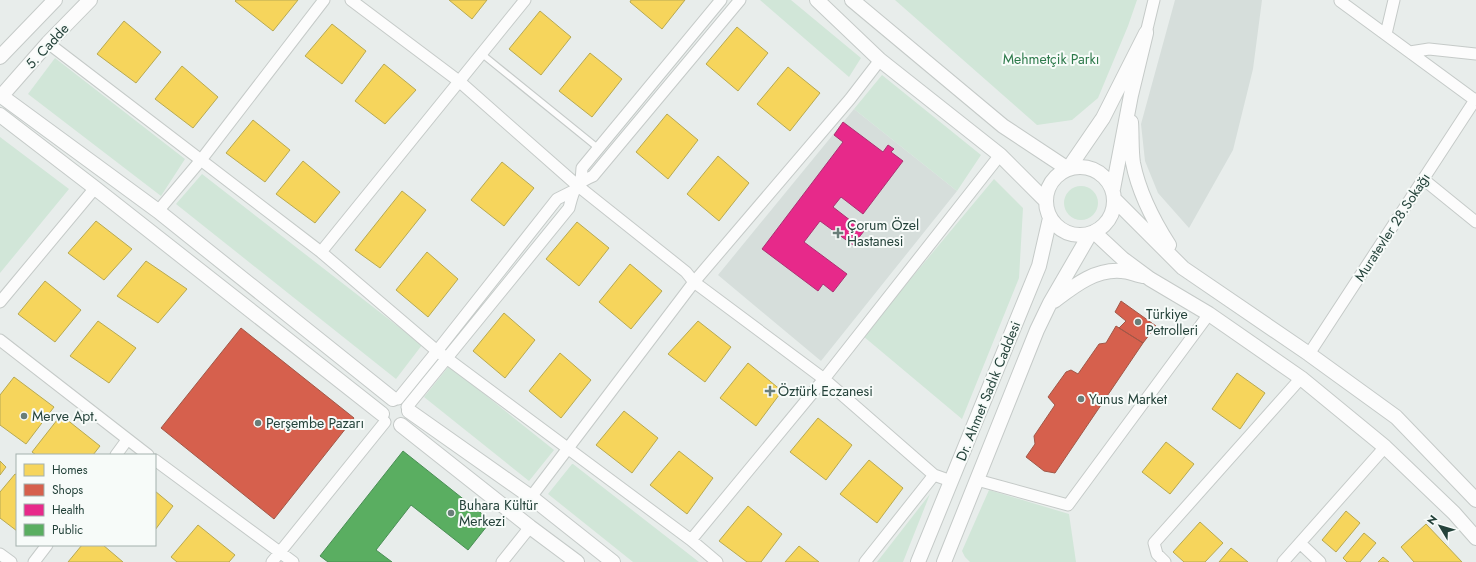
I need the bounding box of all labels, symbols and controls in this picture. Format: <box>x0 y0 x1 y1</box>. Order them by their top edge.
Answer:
street label: 5. Cadde <box>21 19 73 73</box>
park label: Mehmetçik Parkı <box>1003 49 1099 69</box>
street label: Muratevler 28.Sokağı <box>1349 169 1435 285</box>
place label: Çorum Özel Hastanesi <box>847 215 919 251</box>
marker: Çorum Özel Hastanesi <box>832 227 844 239</box>
place label: Türkiye Petrolleri <box>1146 304 1198 340</box>
marker: Türkiye Petrolleri <box>1133 317 1143 327</box>
street label: Dr. Ahmet Sadık Caddesi <box>951 318 1025 464</box>
place label: Öztürk Eczanesi <box>778 381 873 401</box>
marker: Öztürk Eczanesi <box>765 386 775 396</box>
place label: Yunus Market <box>1089 389 1168 409</box>
marker: Yunus Market <box>1076 394 1086 404</box>
place label: Merve Apt. <box>32 406 98 426</box>
marker: Merve Apt. <box>19 411 29 421</box>
place label: Perşembe Pazarı <box>266 413 364 433</box>
marker: Perşembe Pazarı <box>253 418 263 428</box>
legend <box>16 454 156 546</box>
text: Homes <box>52 461 88 479</box>
text: Shops <box>52 481 83 499</box>
place label: Buhara Kültür Merkezi <box>459 495 538 531</box>
text: Health <box>52 501 84 519</box>
north arrow <box>1420 506 1460 546</box>
marker: Buhara Kültür Merkezi <box>446 508 456 518</box>
text: N <box>1423 511 1441 528</box>
text: Public <box>52 521 83 539</box>

